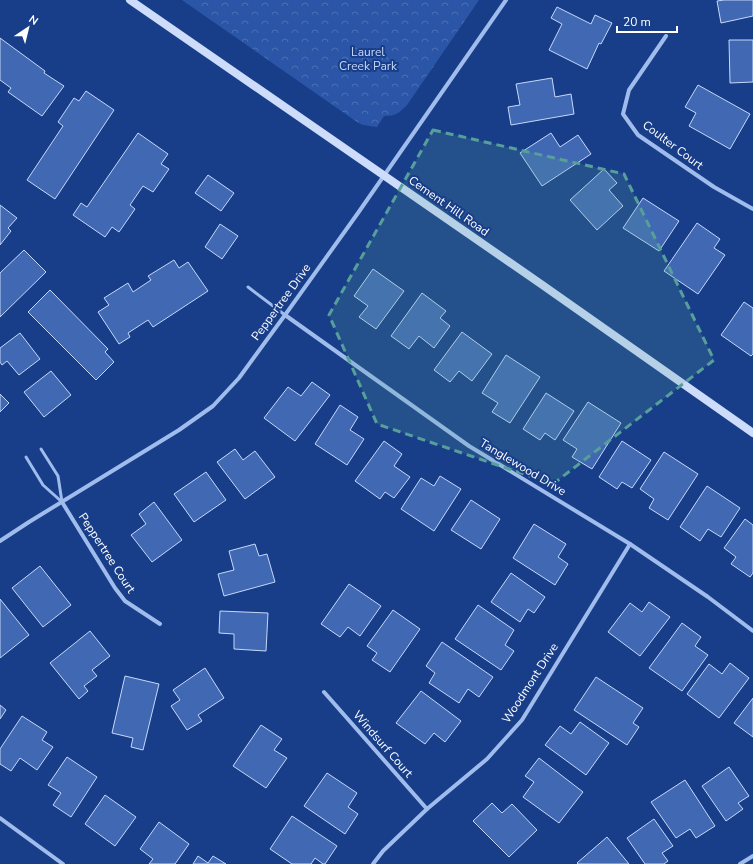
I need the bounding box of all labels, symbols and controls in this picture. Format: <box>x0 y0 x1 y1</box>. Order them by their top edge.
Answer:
north arrow <box>8 8 48 48</box>
scale bar <box>617 8 677 34</box>
text: N <box>26 12 41 29</box>
text: 20 m <box>623 14 651 30</box>
park label: Laurel Creek Park <box>339 44 398 74</box>
street label: Coulter Court <box>639 117 707 174</box>
street label: Cement Hill Road <box>406 172 492 240</box>
street label: Peppertree Drive <box>248 260 314 344</box>
street label: Tanglewood Drive <box>477 435 569 499</box>
street label: Peppertree Court <box>75 510 139 597</box>
street label: Woodmont Drive <box>498 640 562 726</box>
street label: Windsurf Court <box>349 707 417 781</box>

